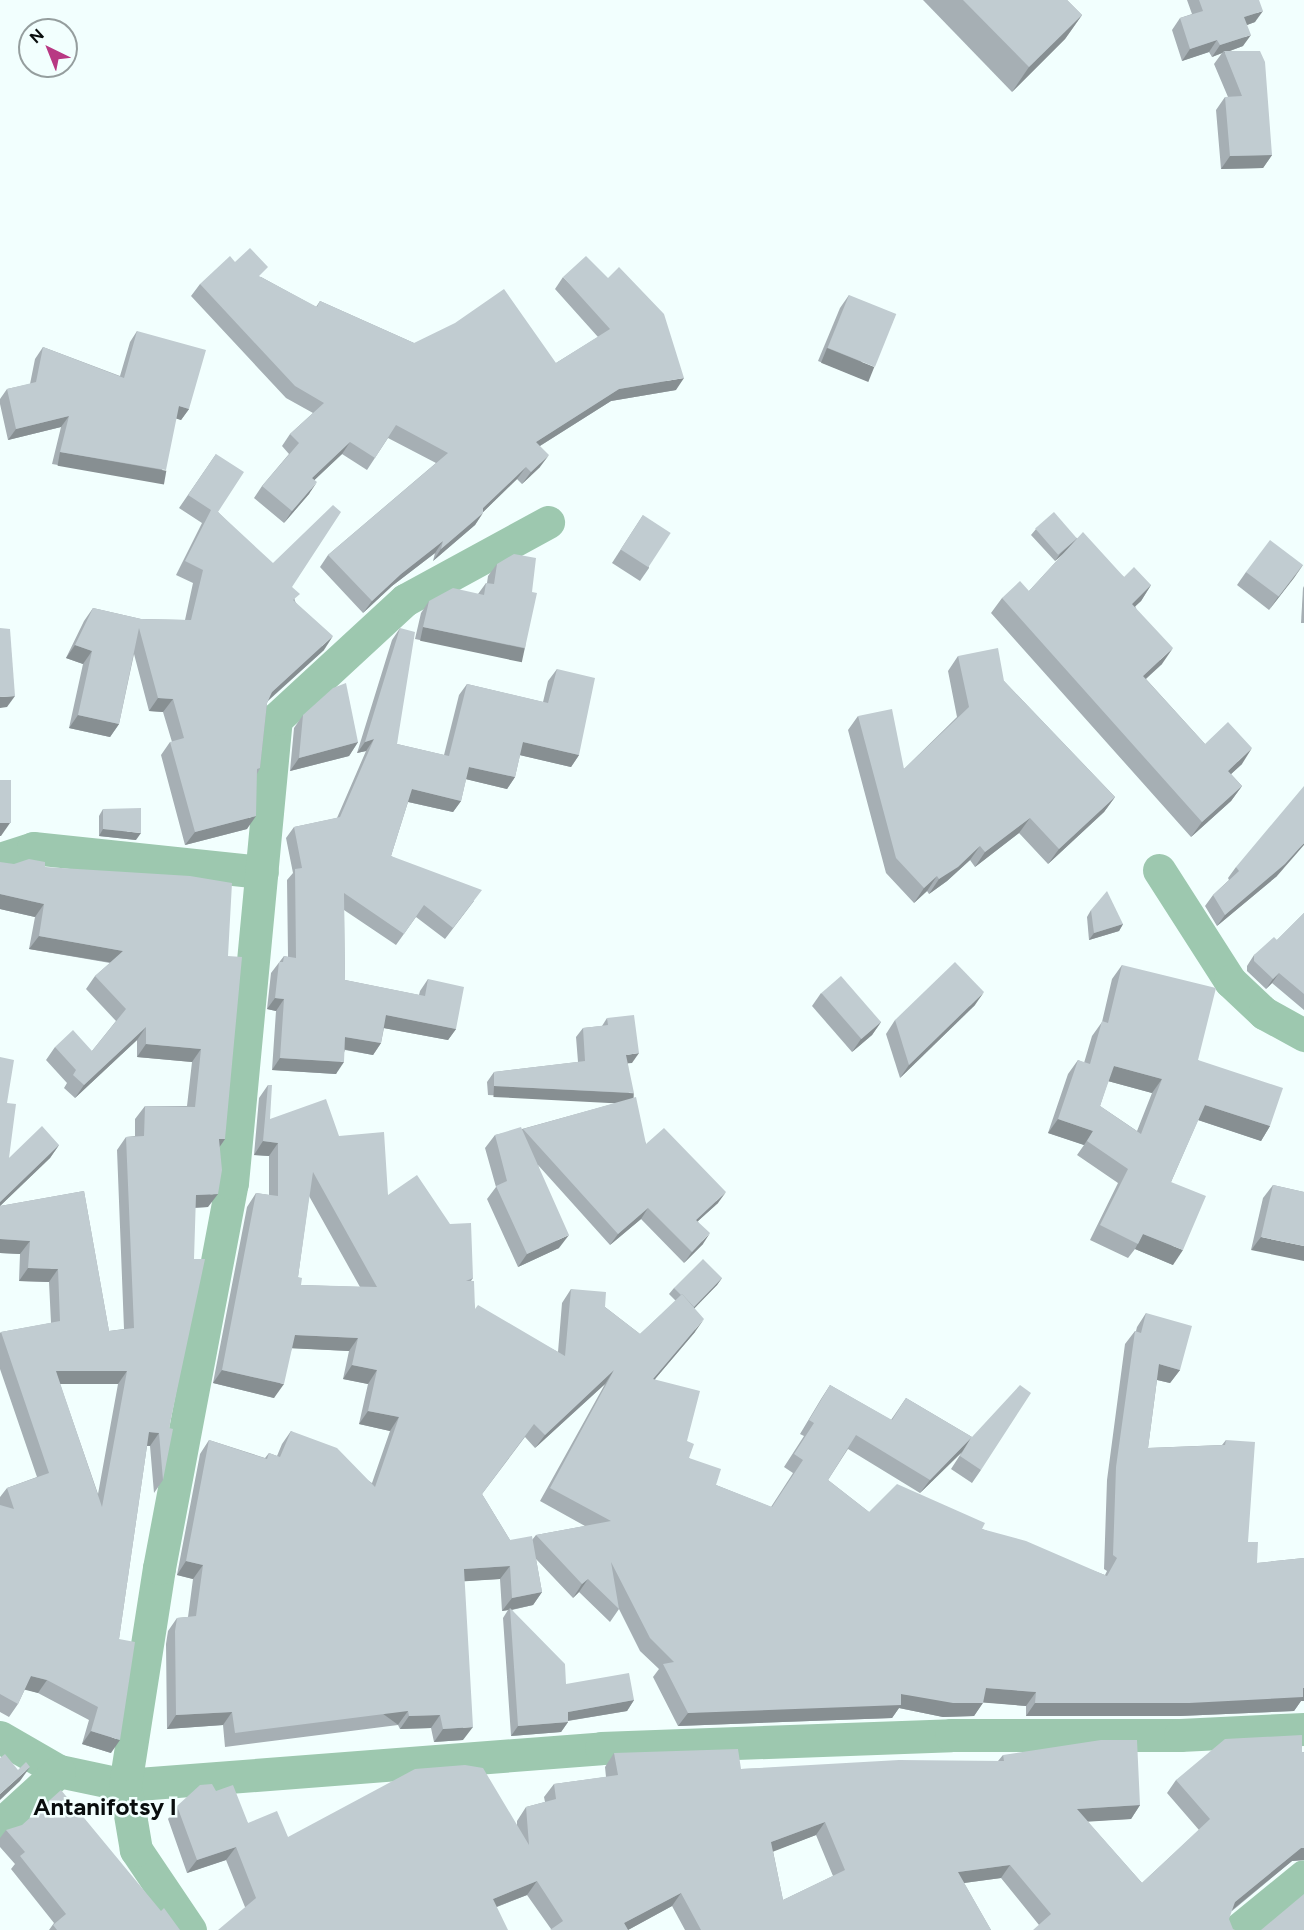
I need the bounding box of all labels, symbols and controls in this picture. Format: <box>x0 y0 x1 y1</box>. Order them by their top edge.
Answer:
north arrow <box>18 18 78 78</box>
text: N <box>26 25 48 47</box>
district label: Antanifotsy I <box>33 1793 177 1821</box>

